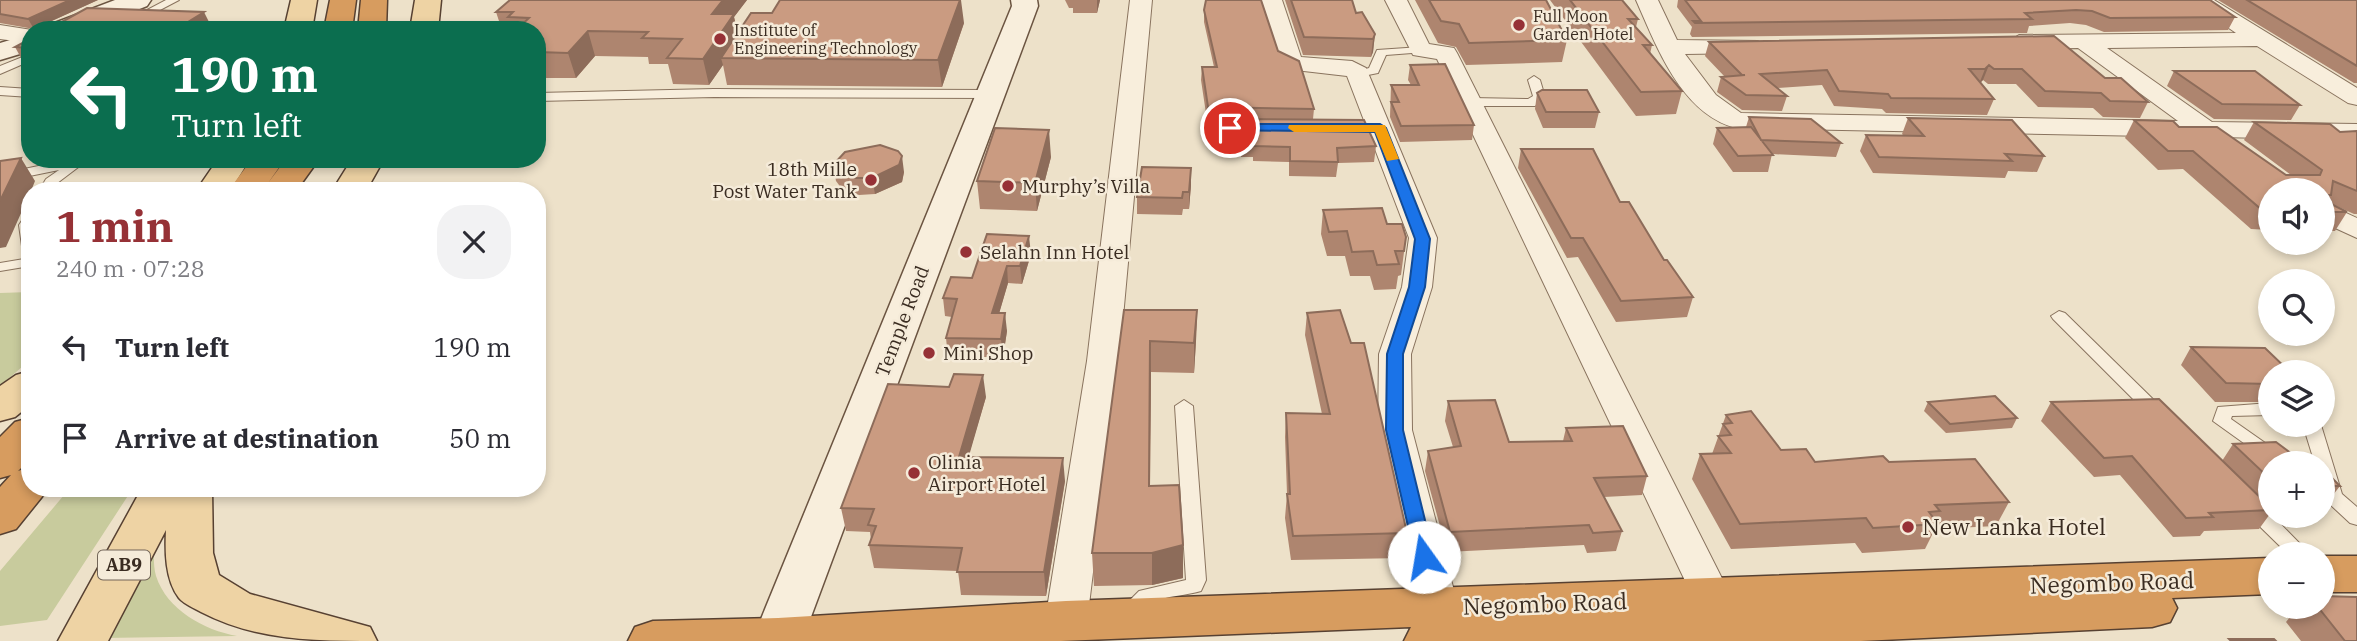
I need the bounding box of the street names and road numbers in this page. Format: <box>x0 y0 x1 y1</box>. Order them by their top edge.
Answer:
street label: Temple Road <box>870 262 934 380</box>
road number: AB9 <box>98 550 150 580</box>
street label: Negombo Road <box>2029 564 2195 600</box>
street label: Negombo Road <box>1462 585 1628 621</box>

